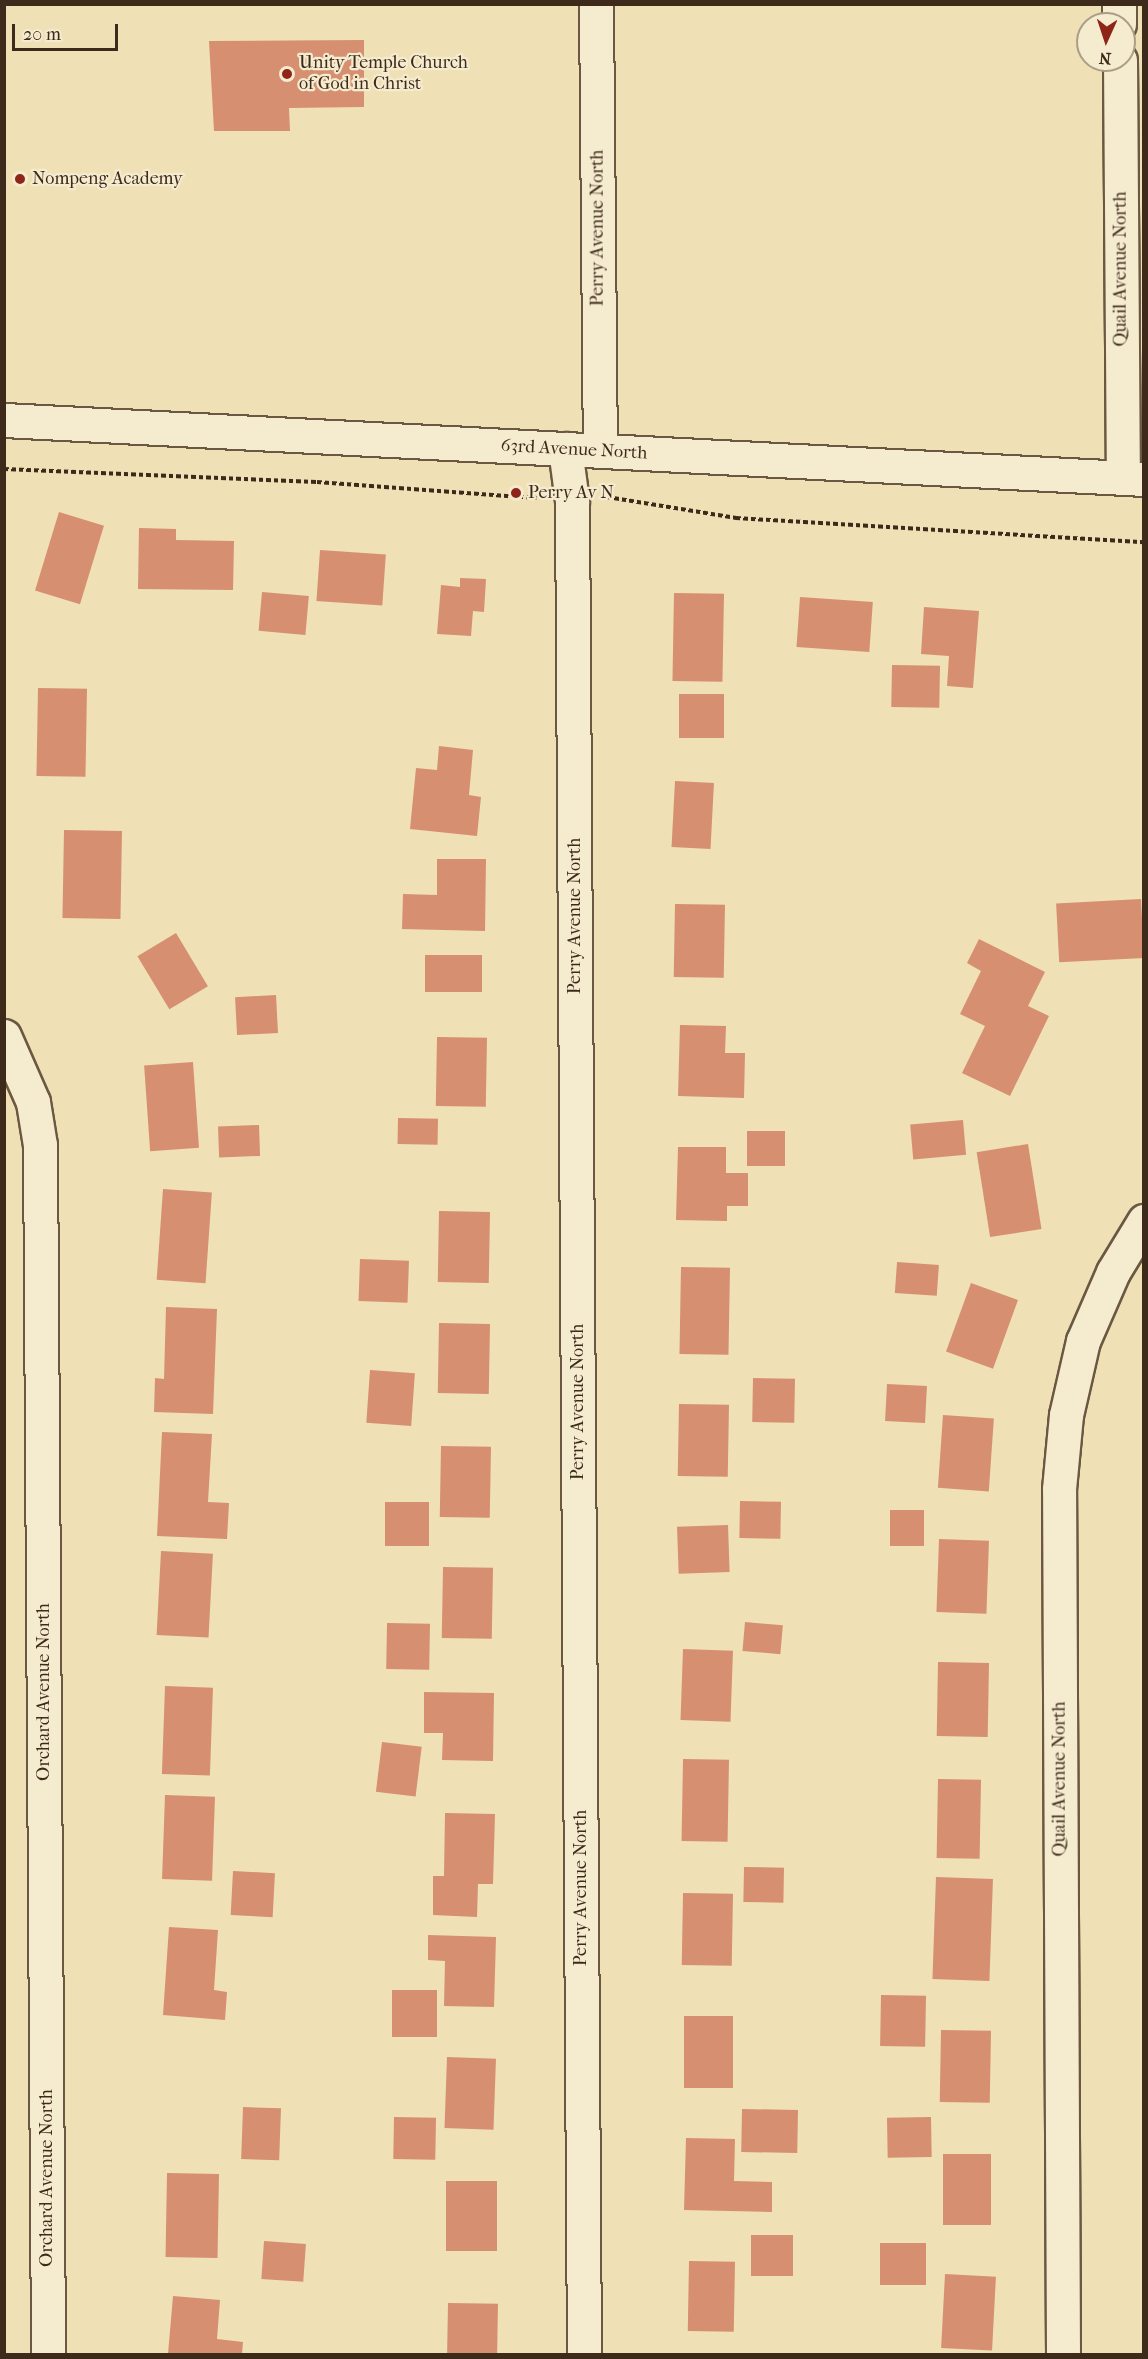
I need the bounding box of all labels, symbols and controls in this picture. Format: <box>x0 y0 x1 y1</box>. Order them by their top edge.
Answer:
scale bar <box>15 12 122 50</box>
north arrow <box>1076 12 1136 72</box>
text: 20 m <box>23 24 61 45</box>
text: N <box>1099 49 1112 68</box>
place label: Unity Temple Church of God in Christ <box>299 53 468 96</box>
marker: Unity Temple Church of God in Christ <box>280 67 294 81</box>
street label: Perry Avenue North <box>587 150 609 306</box>
place label: Nompeng Academy <box>32 168 183 190</box>
marker: Nompeng Academy <box>13 172 27 186</box>
street label: Quail Avenue North <box>1110 191 1132 347</box>
street label: 63rd Avenue North <box>500 435 648 465</box>
place label: Perry Av N <box>528 482 614 504</box>
marker: Perry Av N <box>509 486 523 500</box>
street label: Perry Avenue North <box>564 838 586 994</box>
street label: Perry Avenue North <box>567 1324 589 1480</box>
street label: Orchard Avenue North <box>33 1603 55 1781</box>
street label: Quail Avenue North <box>1049 1701 1071 1857</box>
street label: Perry Avenue North <box>570 1810 592 1966</box>
street label: Orchard Avenue North <box>36 2089 58 2267</box>

